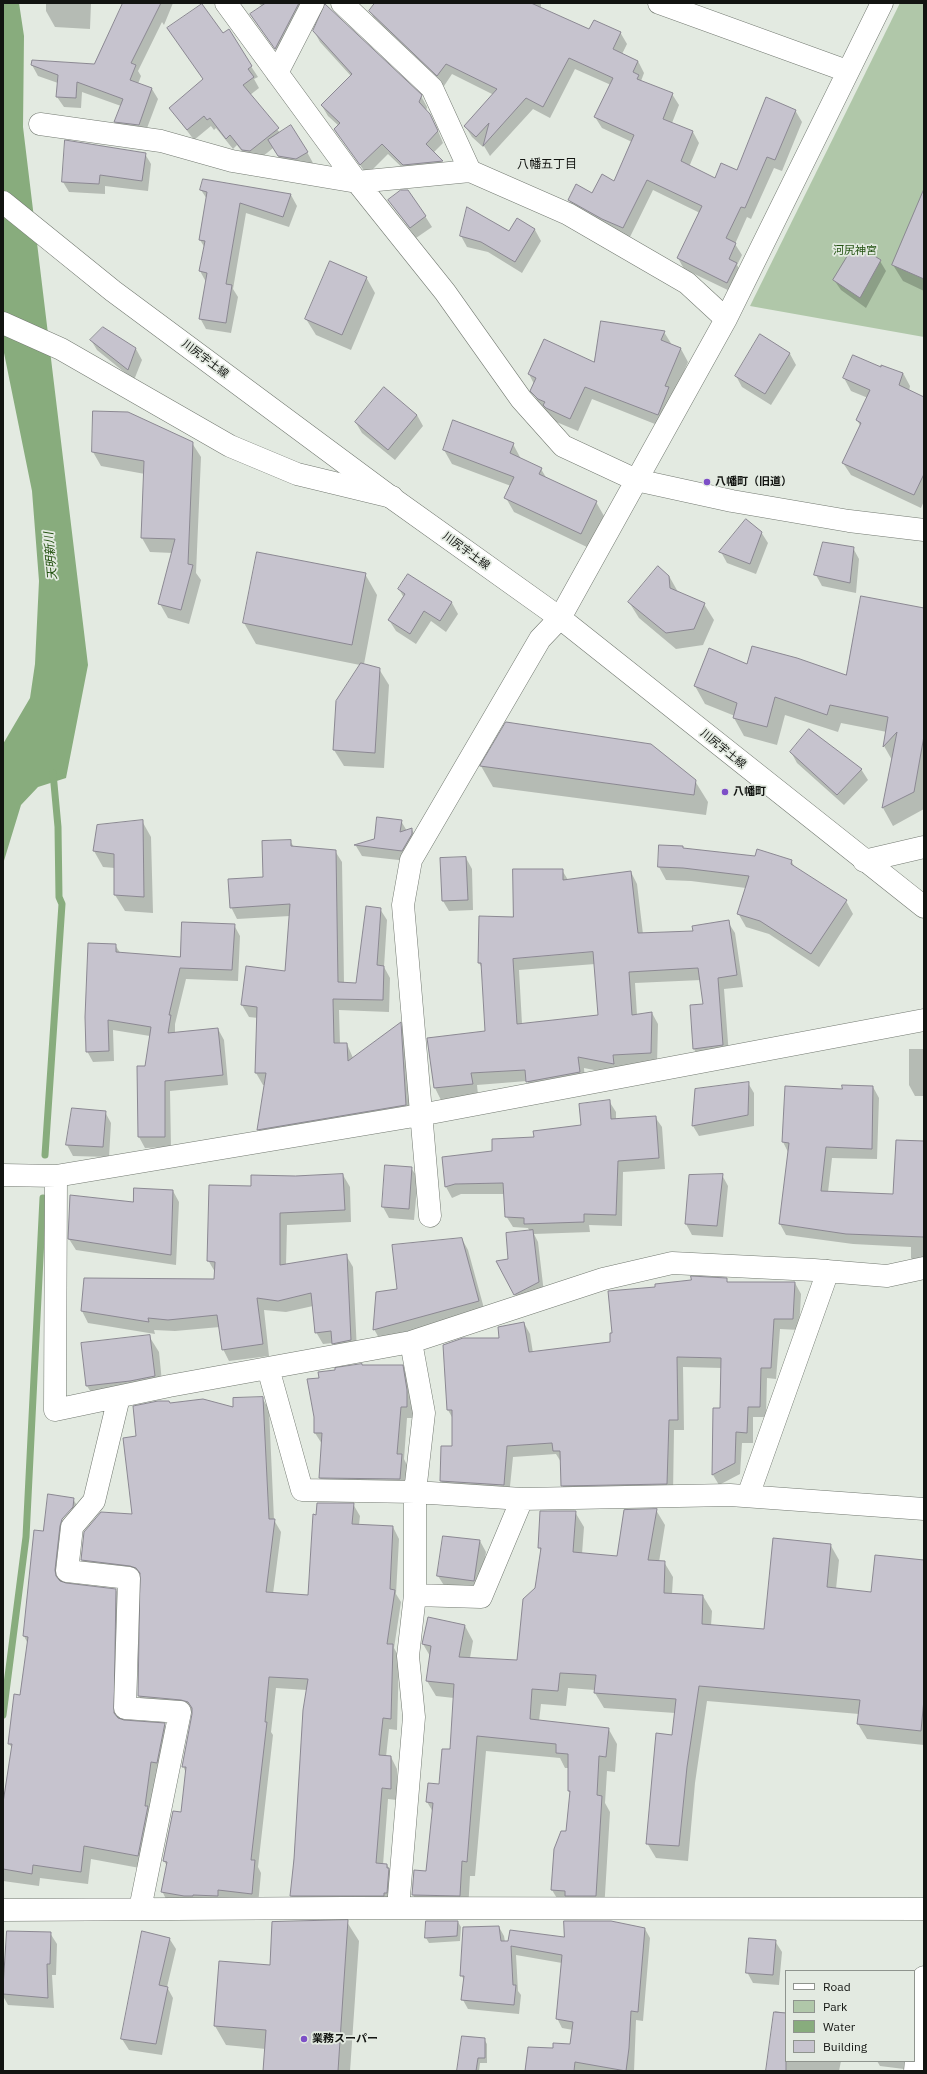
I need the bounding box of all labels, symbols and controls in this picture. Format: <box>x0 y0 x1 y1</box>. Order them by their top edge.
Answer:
district label: 八幡五丁目 <box>517 158 577 172</box>
park label: 河尻神宮 <box>833 244 877 258</box>
street label: 川尻宇土線 <box>179 337 231 381</box>
place label: 八幡町（旧道） <box>715 475 792 489</box>
marker: 八幡町（旧道） <box>702 477 712 487</box>
street label: 川尻宇土線 <box>440 529 492 573</box>
water label: 天明新川 <box>42 531 60 581</box>
street label: 川尻宇土線 <box>697 727 749 771</box>
place label: 八幡町 <box>733 785 766 799</box>
marker: 八幡町 <box>720 787 730 797</box>
legend <box>785 1970 915 2062</box>
text: Road <box>823 1979 851 1994</box>
text: Park <box>823 1999 847 2014</box>
text: Water <box>823 2019 855 2034</box>
place label: 業務スーパー <box>312 2032 378 2046</box>
marker: 業務スーパー <box>299 2034 309 2044</box>
text: Building <box>823 2039 867 2054</box>

